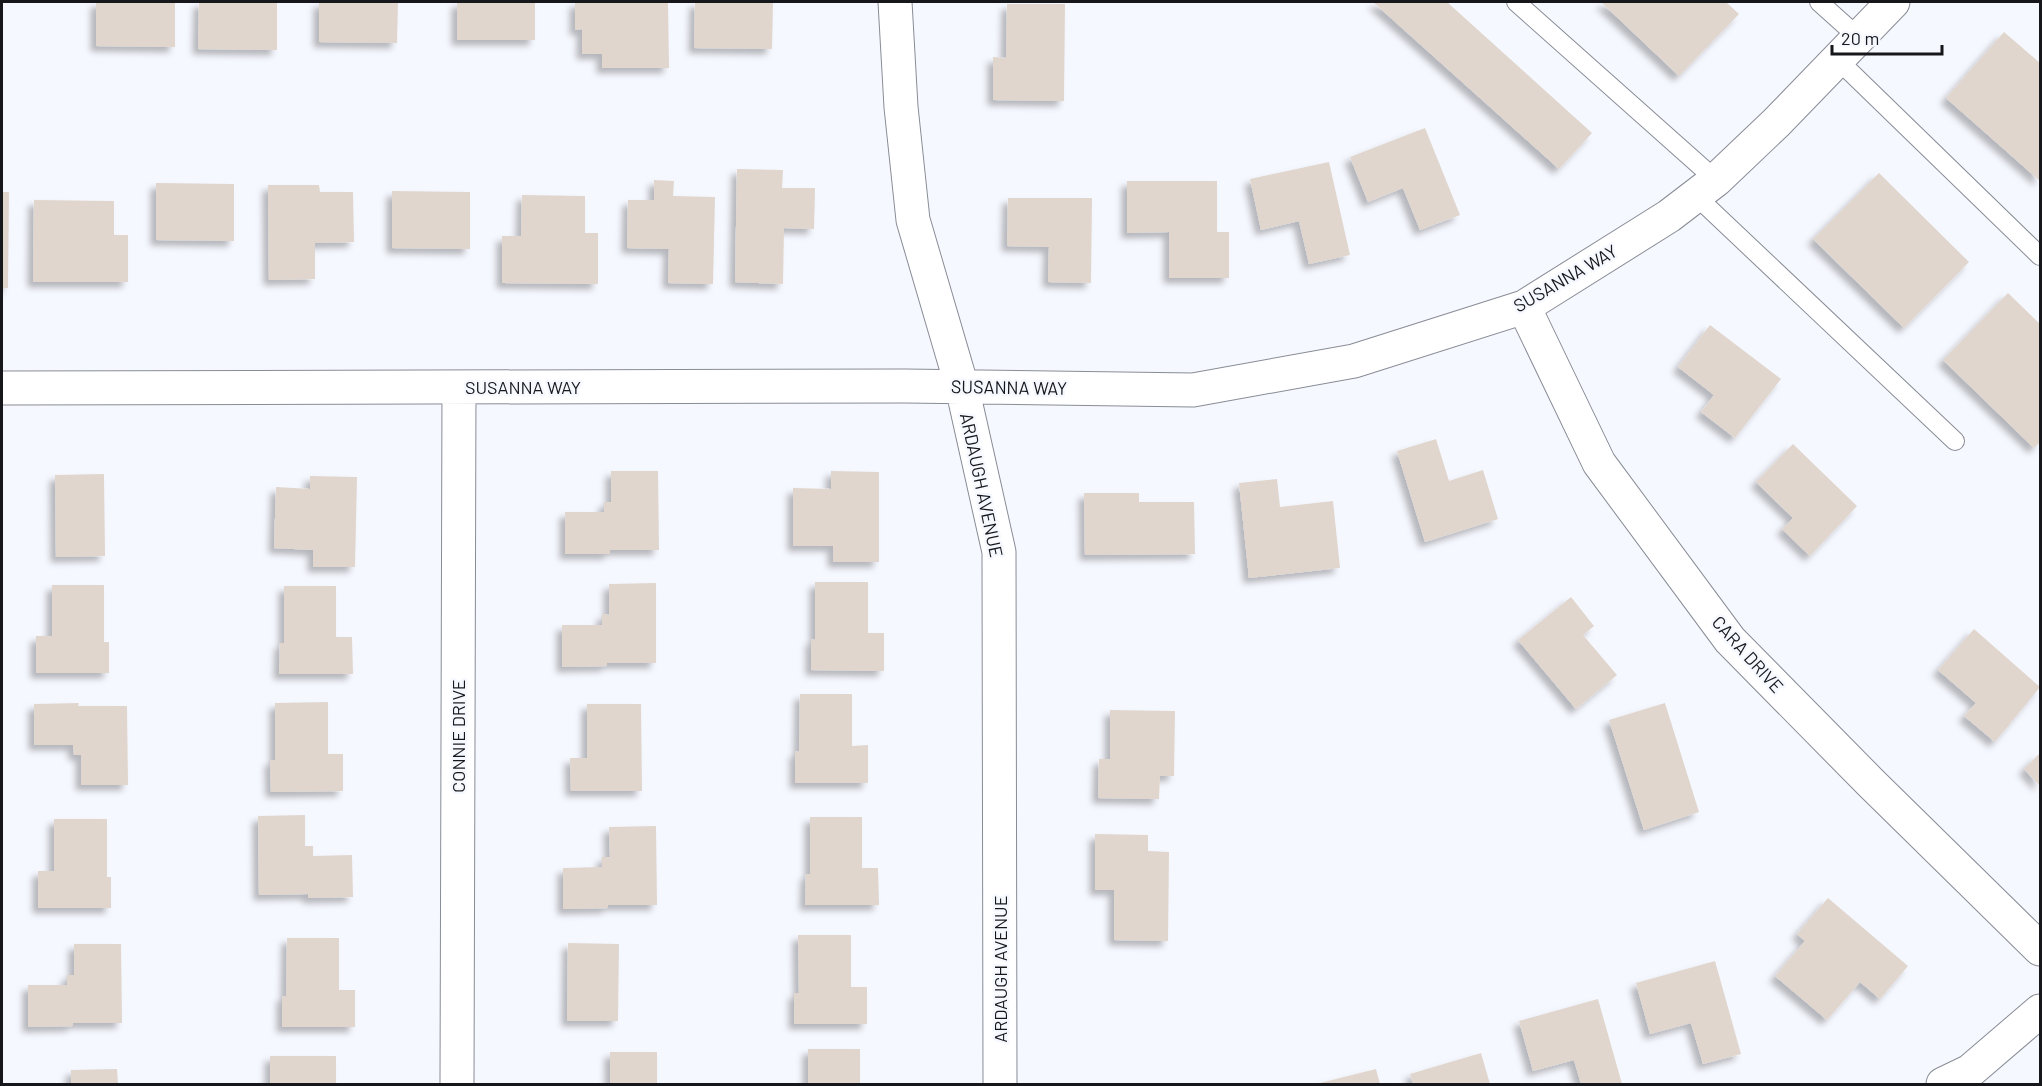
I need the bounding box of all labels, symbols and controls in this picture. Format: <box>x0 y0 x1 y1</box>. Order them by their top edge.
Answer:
scale bar <box>1832 18 1942 56</box>
text: 20 m <box>1841 27 1879 49</box>
street label: SUSANNA WAY <box>1509 239 1621 317</box>
street label: SUSANNA WAY <box>951 375 1067 399</box>
street label: SUSANNA WAY <box>465 376 581 398</box>
street label: ARDAUGH AVENUE <box>956 411 1008 559</box>
street label: CARA DRIVE <box>1708 611 1788 697</box>
street label: CONNIE DRIVE <box>447 679 469 793</box>
street label: ARDAUGH AVENUE <box>989 895 1011 1043</box>

